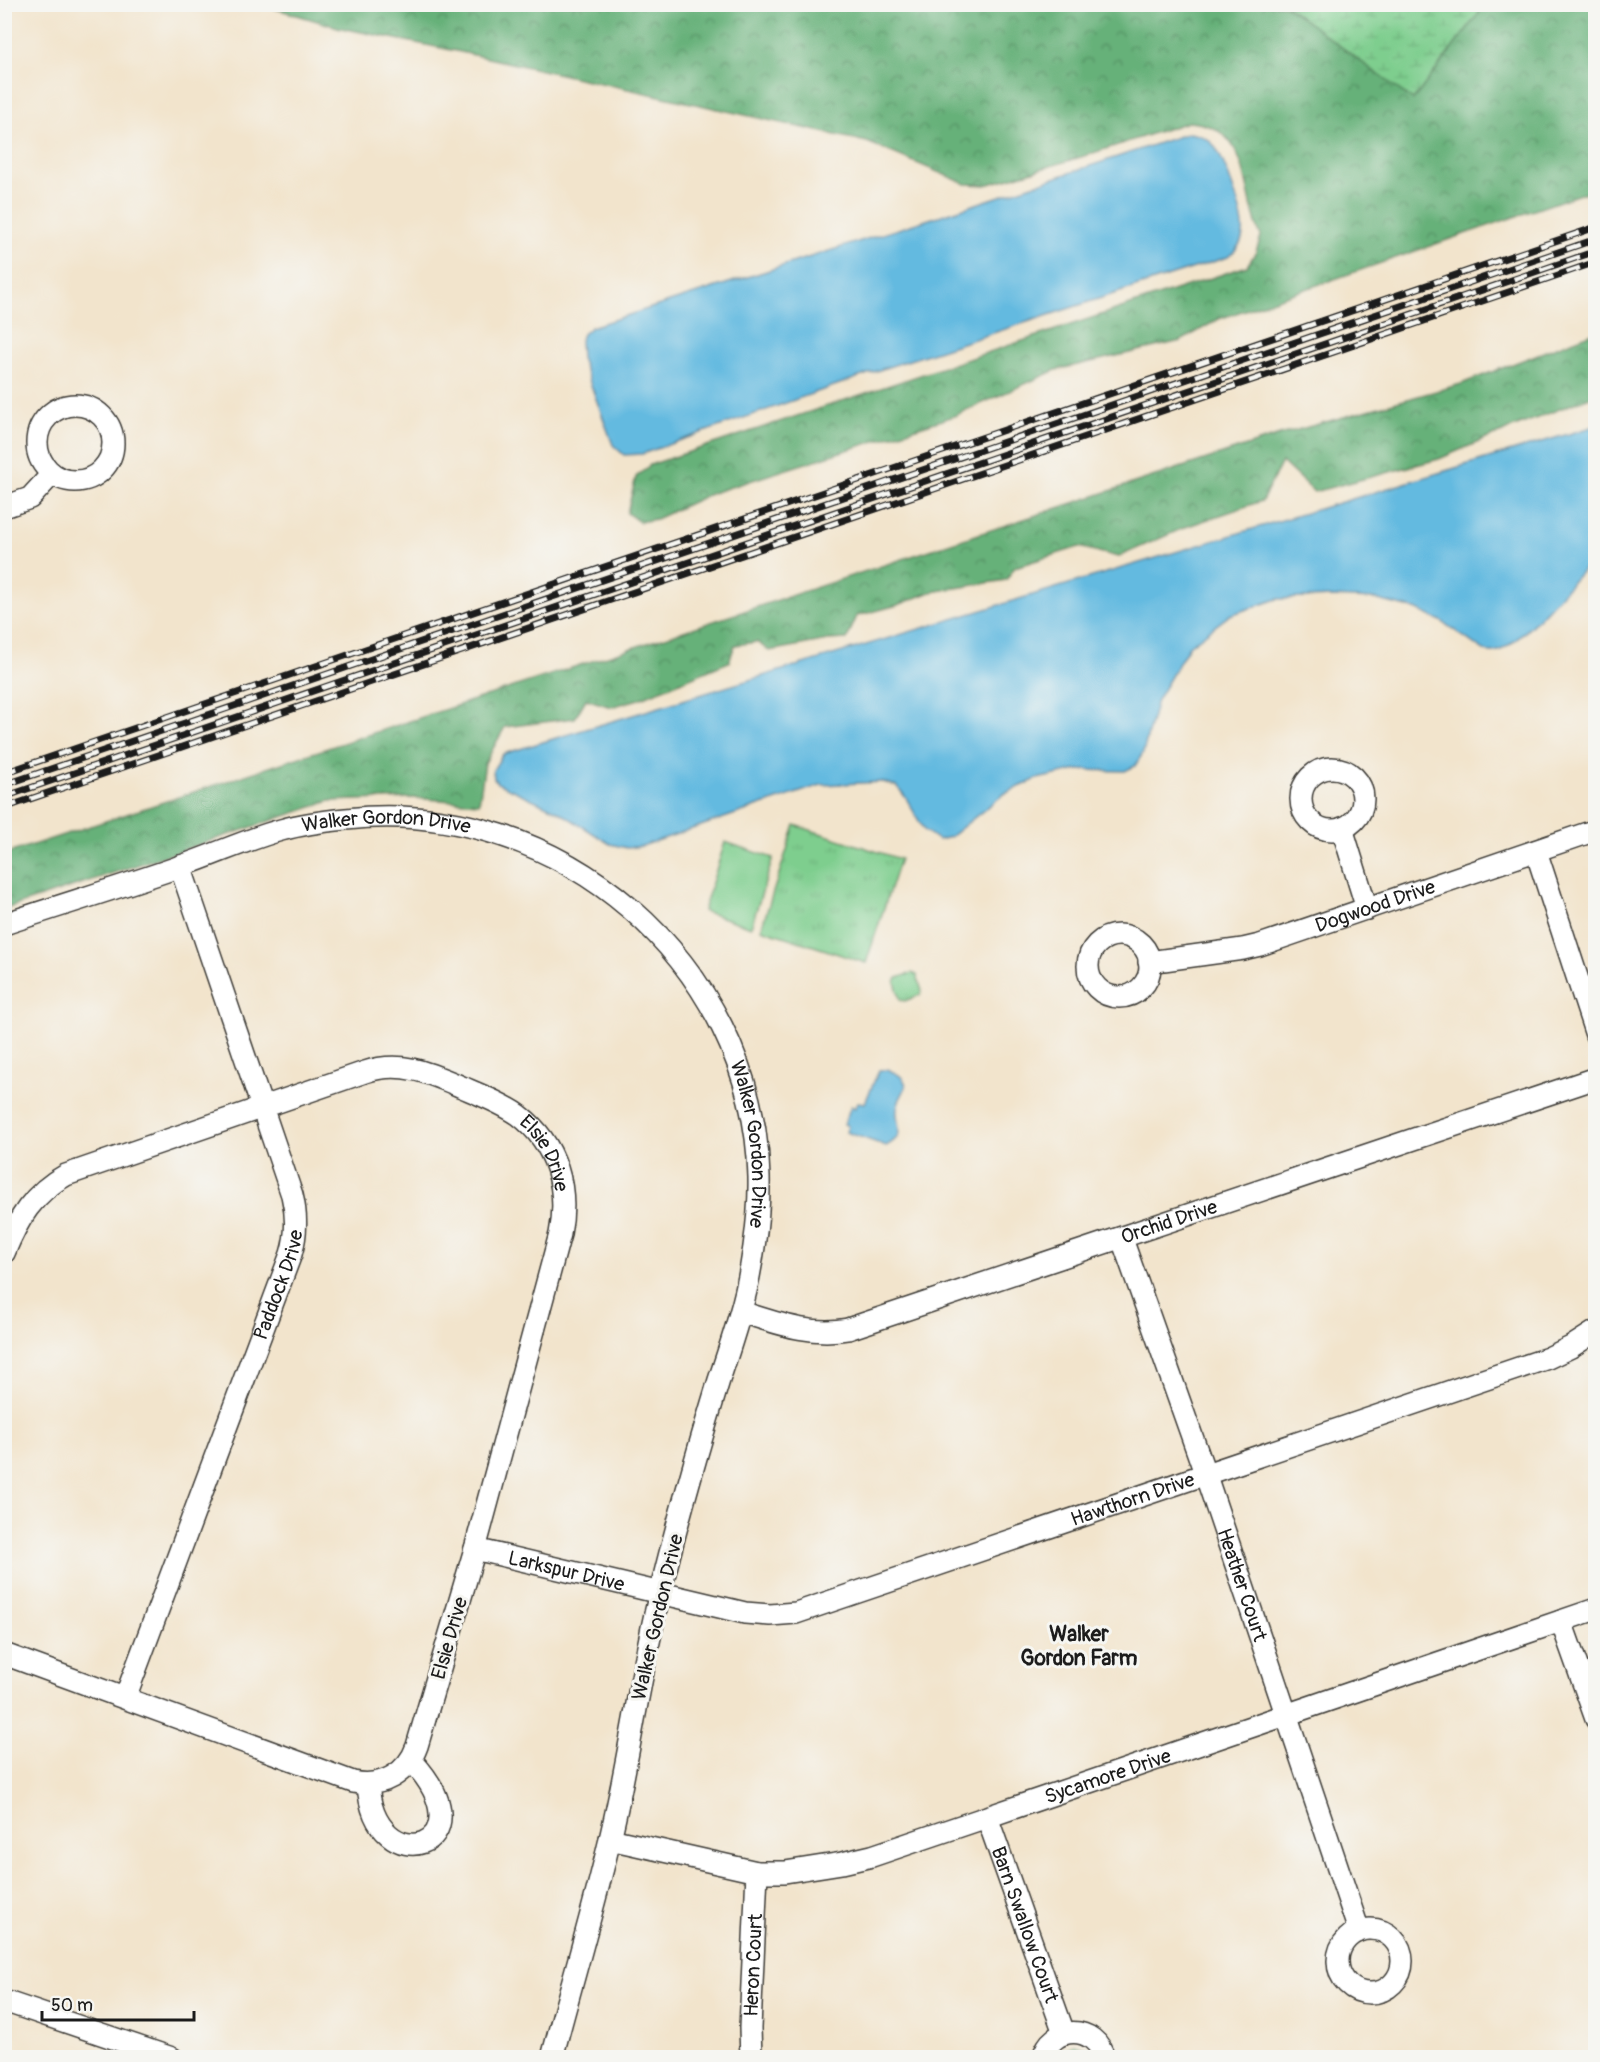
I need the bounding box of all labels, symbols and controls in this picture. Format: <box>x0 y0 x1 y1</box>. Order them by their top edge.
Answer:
street label: Walker Gordon Drive <box>300 805 473 839</box>
street label: Dogwood Drive <box>1312 874 1439 938</box>
street label: Walker Gordon Drive <box>725 1057 771 1229</box>
street label: Elsie Drive <box>514 1109 574 1193</box>
street label: Orchid Drive <box>1118 1194 1221 1250</box>
street label: Paddock Drive <box>248 1228 308 1343</box>
street label: Hawthorn Drive <box>1067 1467 1198 1532</box>
street label: Heather Court <box>1211 1525 1273 1645</box>
street label: Walker Gordon Drive <box>626 1531 689 1703</box>
street label: Larkspur Drive <box>506 1545 627 1597</box>
street label: Elsie Drive <box>426 1594 473 1682</box>
district label: Walker Gordon Farm <box>1021 1621 1138 1672</box>
street label: Sycamore Drive <box>1041 1743 1174 1809</box>
street label: Barn Swallow Court <box>985 1843 1064 2007</box>
street label: Heron Court <box>739 1912 768 2017</box>
scale bar <box>42 1984 194 2022</box>
text: 50 m <box>51 1994 93 2017</box>

